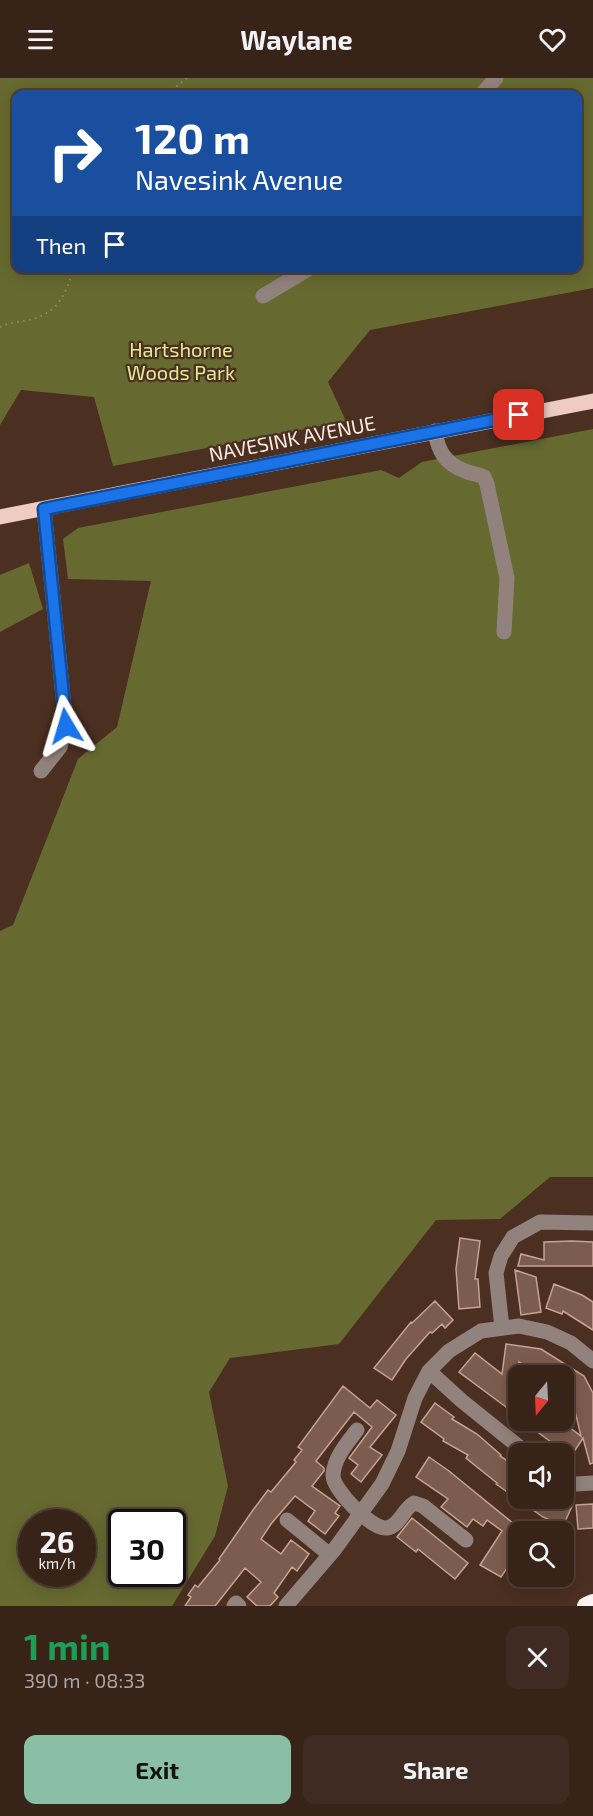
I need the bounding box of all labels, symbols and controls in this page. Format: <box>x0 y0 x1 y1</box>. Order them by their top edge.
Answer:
icon: menu <box>24 23 57 56</box>
text: Waylane <box>240 23 353 55</box>
icon: heart <box>536 23 569 56</box>
text: 120 m <box>135 112 250 162</box>
icon: right <box>36 114 114 192</box>
text: Navesink Avenue <box>135 163 343 195</box>
icon: arrive <box>98 228 131 261</box>
text: Then <box>36 232 86 258</box>
park label: Hartshorne Woods Park <box>127 337 235 384</box>
pin <box>493 389 544 440</box>
icon: arrive <box>502 398 535 431</box>
street label: NAVESINK AVENUE <box>207 410 377 466</box>
position arrow <box>34 694 98 758</box>
north arrow <box>508 1365 574 1431</box>
map controls <box>508 1365 574 1587</box>
button: sound <box>508 1443 574 1509</box>
speed limit sign: 30 <box>108 1509 186 1587</box>
button: search <box>508 1521 574 1587</box>
text: 26 <box>39 1523 75 1559</box>
text: km/h <box>38 1554 76 1572</box>
text: 1 min <box>24 1624 111 1667</box>
button: close <box>506 1626 569 1689</box>
text: 390 m · 08:33 <box>24 1668 145 1692</box>
button: Exit <box>24 1735 291 1804</box>
button: Share <box>303 1735 569 1804</box>

